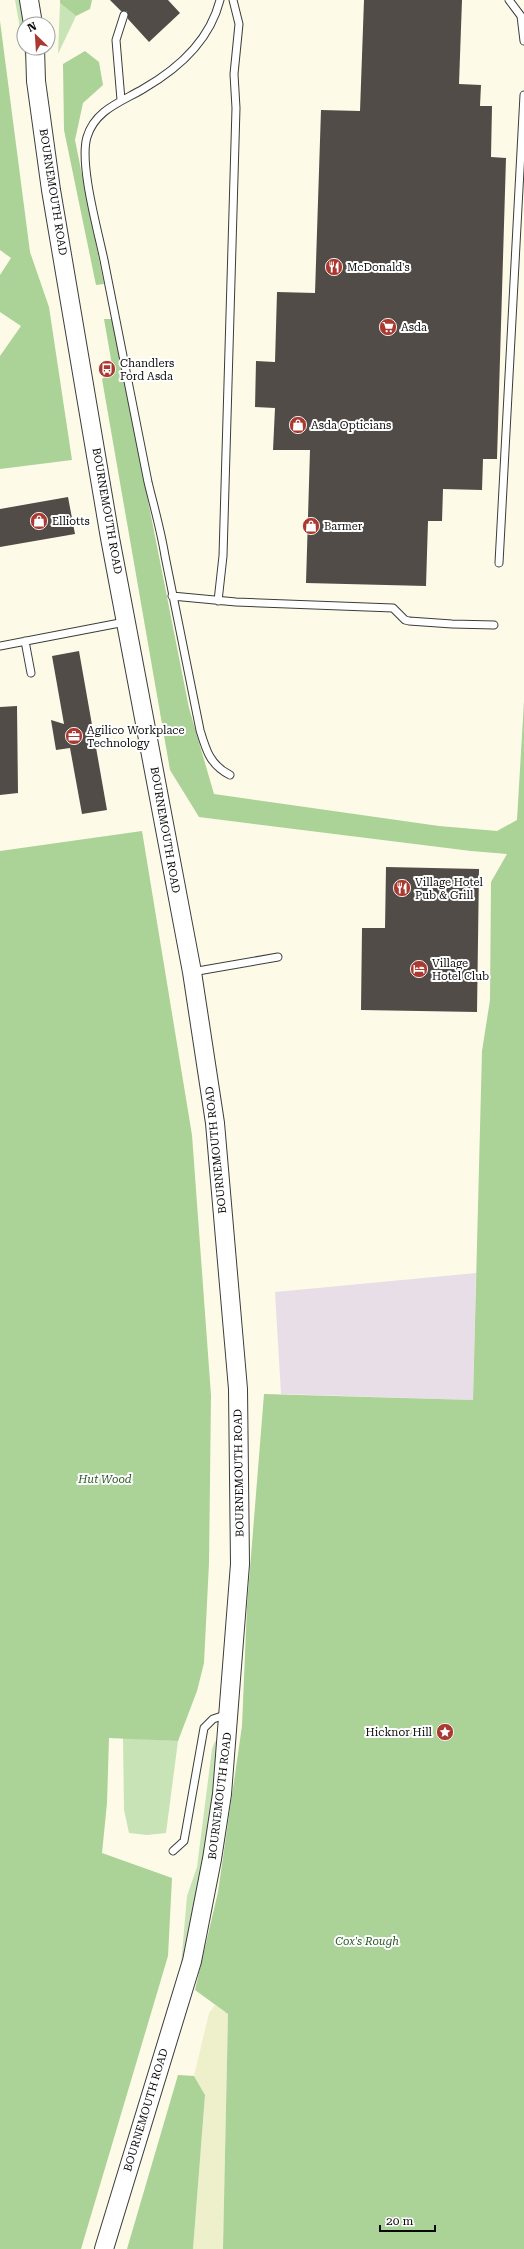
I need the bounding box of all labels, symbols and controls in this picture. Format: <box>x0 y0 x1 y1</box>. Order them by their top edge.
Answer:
north arrow <box>16 16 56 56</box>
text: N <box>25 19 39 35</box>
street label: BOURNEMOUTH ROAD <box>37 128 69 256</box>
restaurant icon: McDonald's <box>324 257 344 277</box>
place label: McDonald's <box>347 261 410 274</box>
supermarket icon: Asda <box>378 317 398 337</box>
place label: Asda <box>401 321 427 334</box>
place label: Chandlers Ford Asda <box>120 357 174 383</box>
bus stop icon: Chandlers Ford Asda <box>97 359 117 379</box>
shop icon: Asda Opticians <box>288 415 308 435</box>
place label: Asda Opticians <box>311 419 391 432</box>
street label: BOURNEMOUTH ROAD <box>89 447 125 575</box>
shop icon: Elliotts <box>29 511 49 531</box>
place label: Elliotts <box>52 515 90 528</box>
shop icon: Barmer <box>301 516 321 536</box>
place label: Barmer <box>324 520 363 533</box>
place label: Agilico Workplace Technology <box>87 724 185 750</box>
office icon: Agilico Workplace Technology <box>64 726 84 746</box>
street label: BOURNEMOUTH ROAD <box>147 766 183 894</box>
place label: Village Hotel Pub & Grill <box>415 876 483 902</box>
restaurant icon: Village Hotel Pub & Grill <box>392 878 412 898</box>
place label: Village Hotel Club <box>432 957 489 983</box>
hotel icon: Village Hotel Club <box>409 959 429 979</box>
street label: BOURNEMOUTH ROAD <box>203 1086 229 1214</box>
street label: BOURNEMOUTH ROAD <box>231 1409 247 1537</box>
park label: Hut Wood <box>77 1473 132 1486</box>
place icon: Hicknor Hill <box>435 1722 455 1742</box>
place label: Hicknor Hill <box>366 1726 433 1739</box>
street label: BOURNEMOUTH ROAD <box>206 1732 234 1860</box>
park label: Cox's Rough <box>335 1935 399 1948</box>
street label: BOURNEMOUTH ROAD <box>121 2047 171 2173</box>
scale bar <box>380 2207 435 2233</box>
text: 20 m <box>386 2214 413 2228</box>

